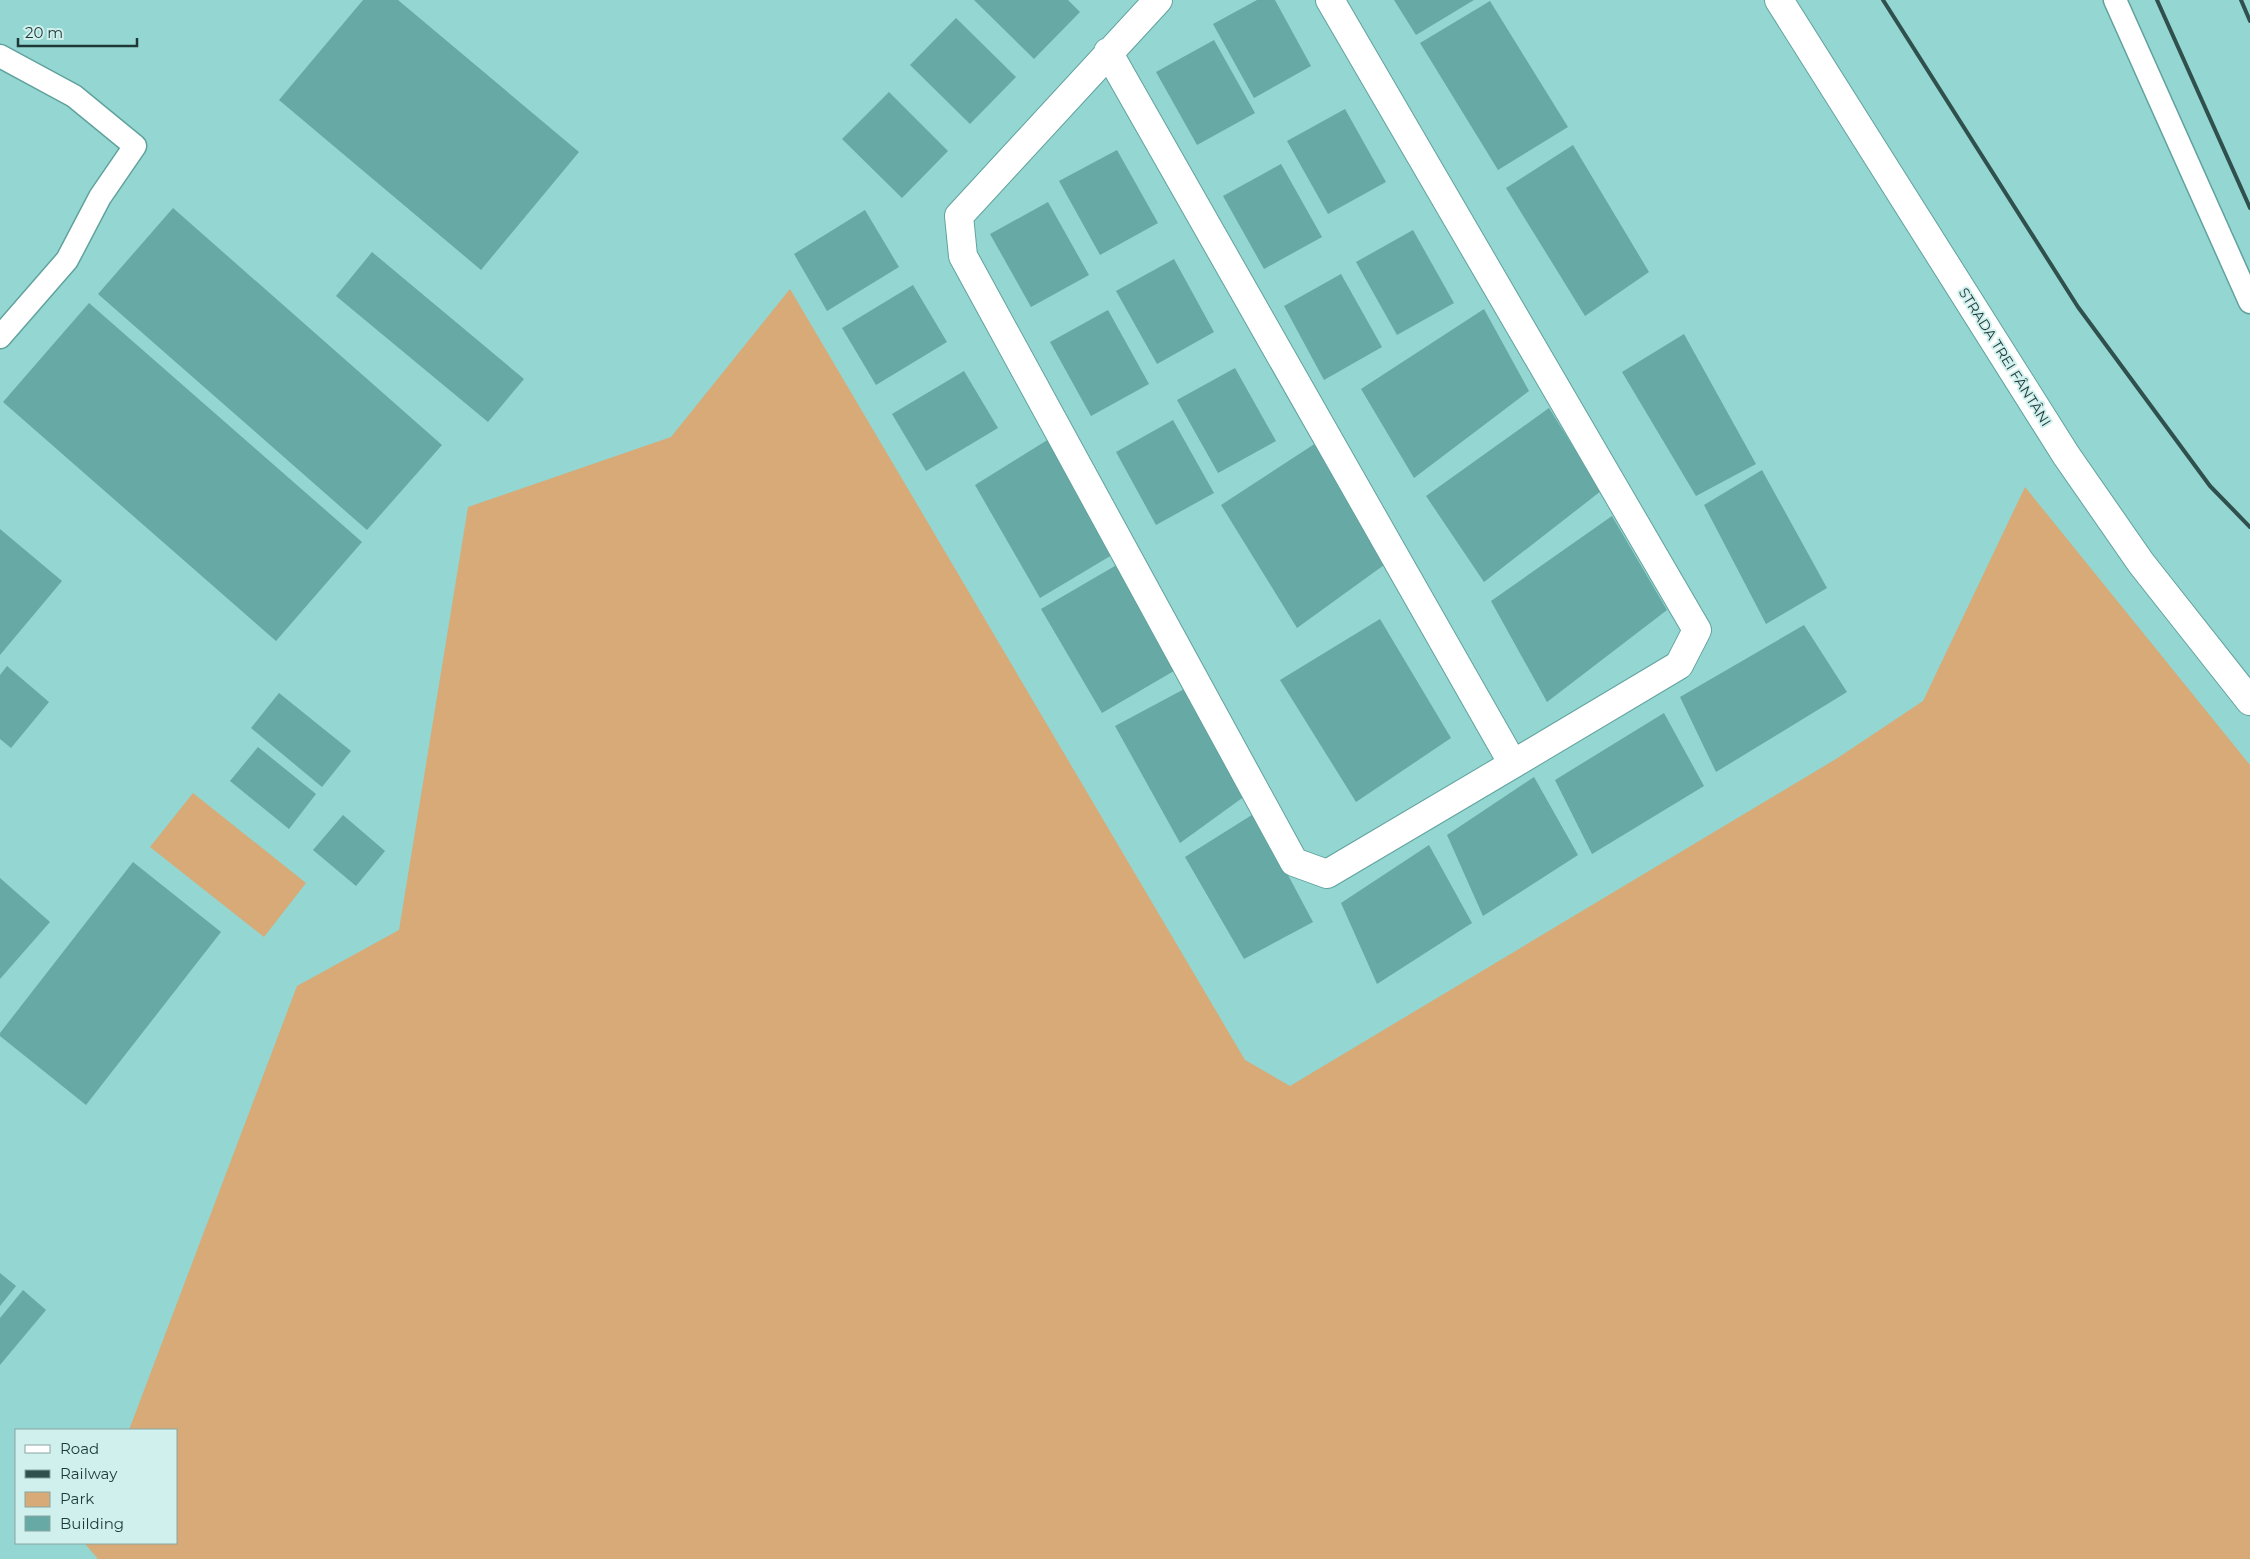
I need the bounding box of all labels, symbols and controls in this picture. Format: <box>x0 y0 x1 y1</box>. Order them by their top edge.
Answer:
scale bar <box>18 15 136 47</box>
text: 20 m <box>25 23 63 42</box>
street label: STRADA TREI FÂNTÂNI <box>1955 284 2055 430</box>
legend <box>15 1429 178 1544</box>
text: Road <box>60 1439 99 1458</box>
text: Railway <box>60 1464 118 1483</box>
text: Park <box>60 1489 94 1508</box>
text: Building <box>60 1514 124 1533</box>

